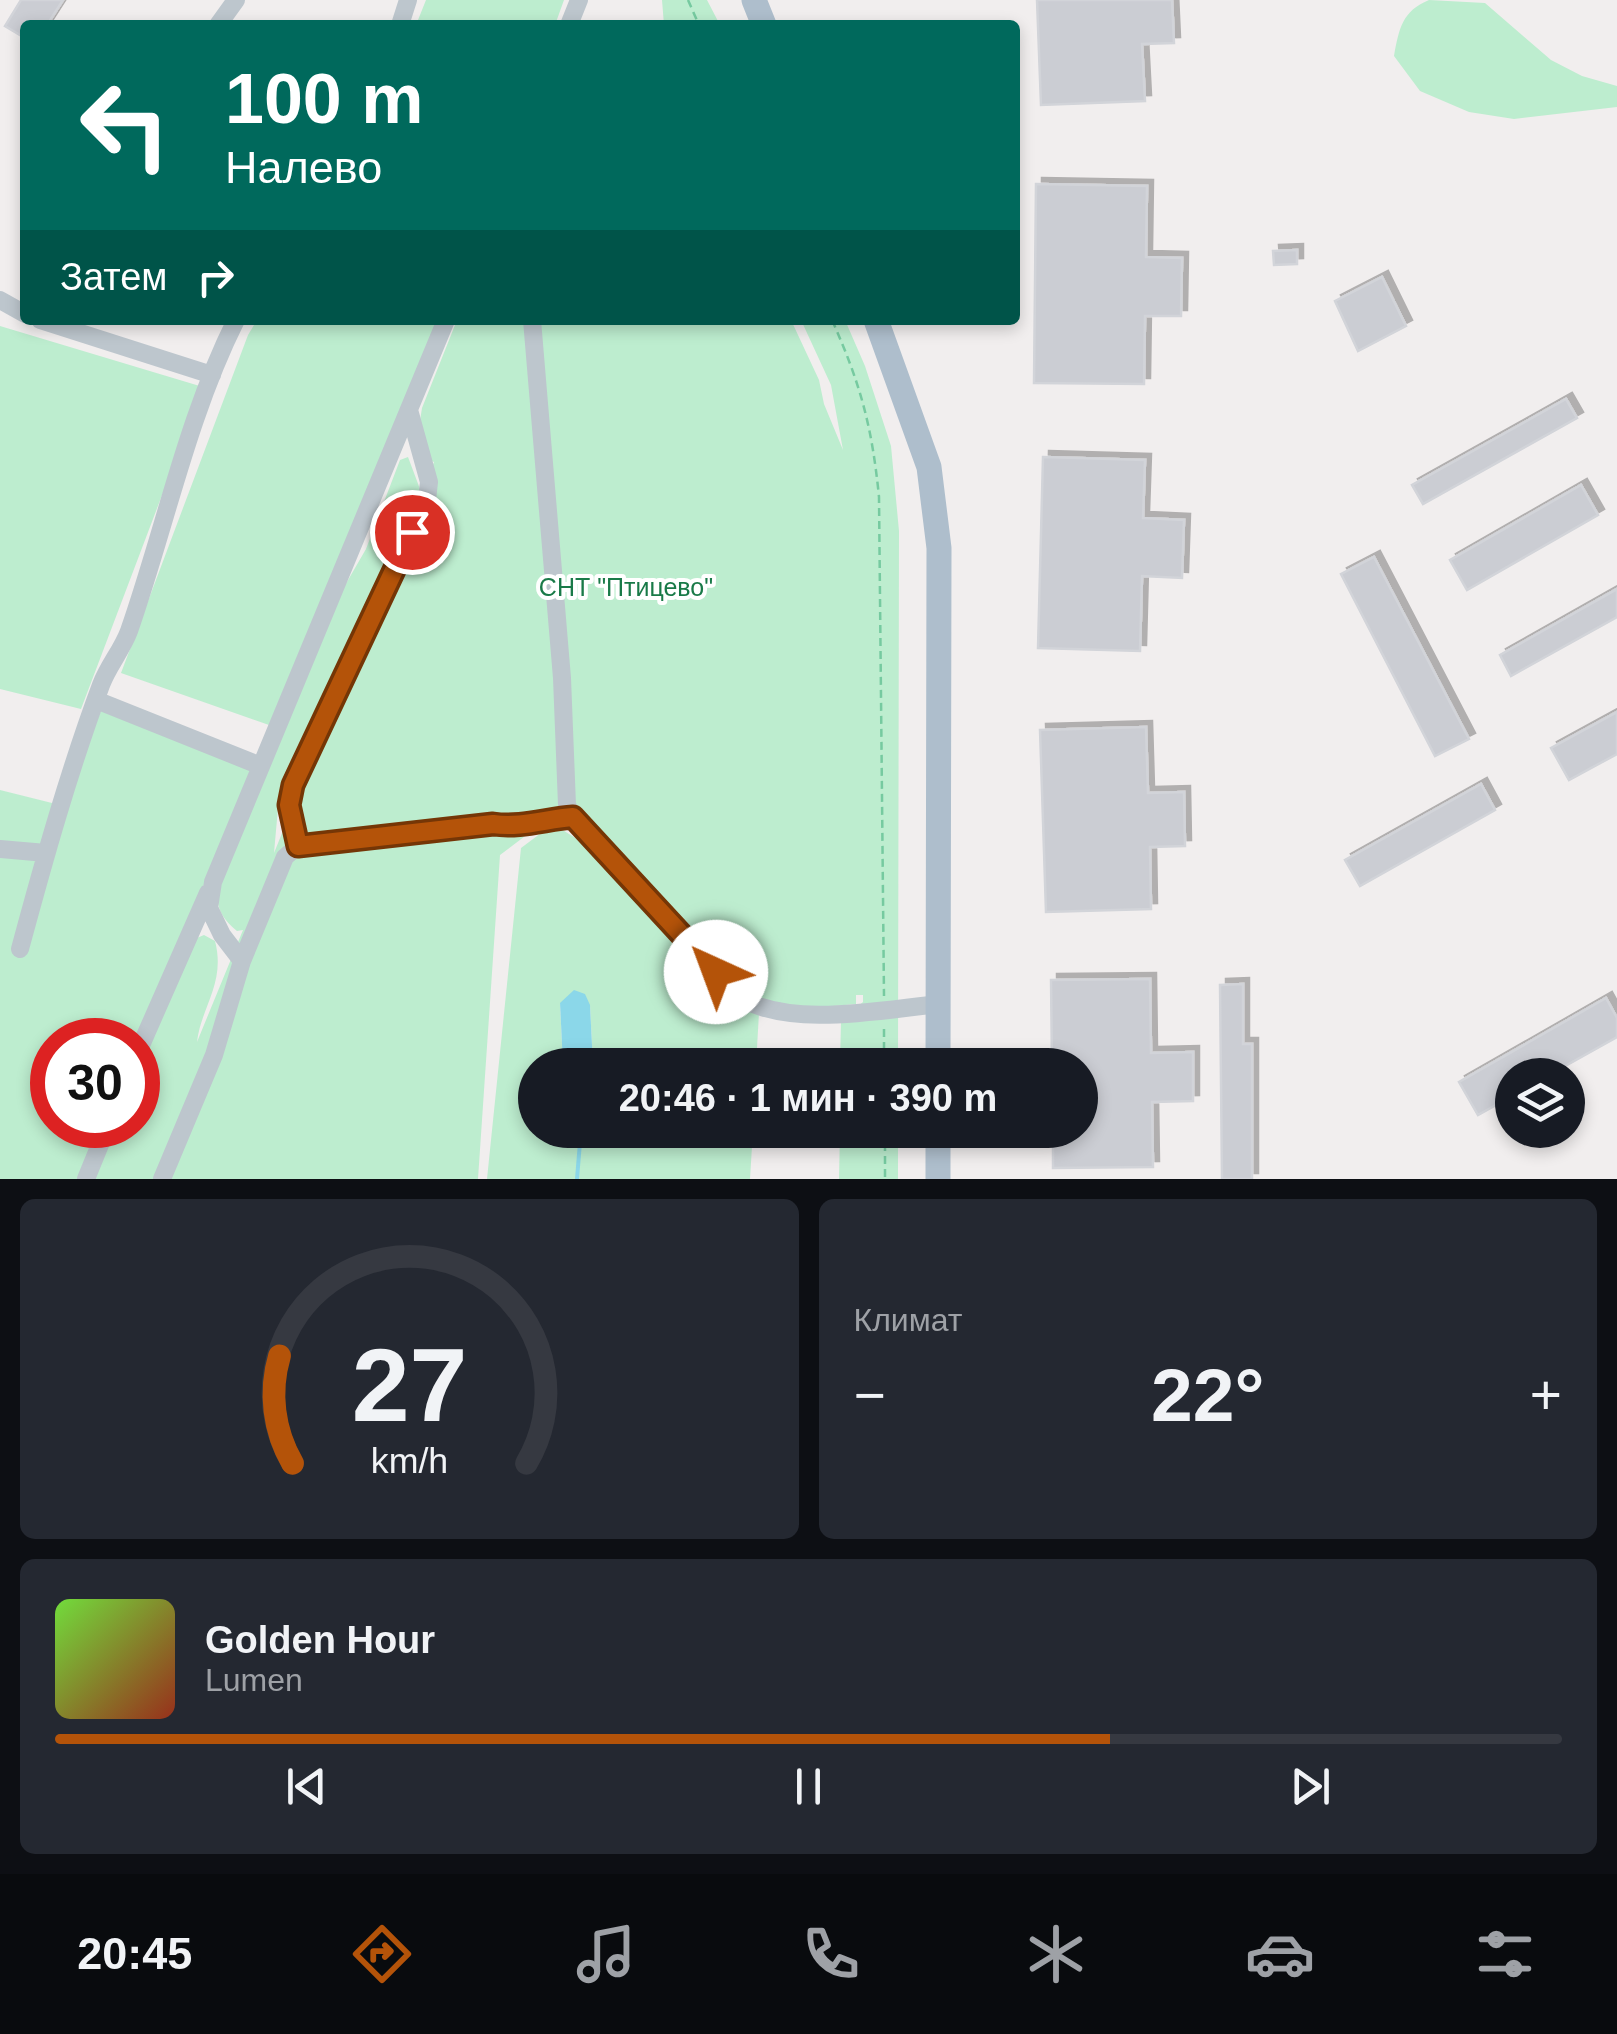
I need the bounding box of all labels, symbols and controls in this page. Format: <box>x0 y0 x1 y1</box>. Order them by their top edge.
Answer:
icon: left <box>60 60 190 190</box>
text: 100 m <box>225 60 423 138</box>
text: Налево <box>225 142 382 193</box>
icon: right <box>188 250 243 305</box>
text: Затем <box>60 256 168 298</box>
pin <box>370 490 455 575</box>
icon: arrive <box>385 505 440 560</box>
park label: СНТ "Птицево" <box>539 573 713 601</box>
position arrow <box>664 920 768 1024</box>
speed limit sign: 30 <box>30 1018 160 1148</box>
map controls <box>1495 1058 1585 1148</box>
button: layers <box>1495 1058 1585 1148</box>
text: 20:46 · 1 мин · 390 m <box>619 1077 997 1119</box>
text: Климат <box>854 1302 962 1338</box>
text: 27 <box>351 1327 467 1443</box>
text: 22° <box>1151 1353 1264 1437</box>
text: − <box>854 1364 886 1426</box>
text: + <box>1530 1364 1562 1426</box>
text: km/h <box>371 1441 448 1481</box>
text: Golden Hour <box>205 1619 435 1661</box>
text: Lumen <box>205 1662 303 1698</box>
icon: previous <box>279 1759 334 1814</box>
icon: pause <box>781 1759 836 1814</box>
icon: next <box>1283 1759 1338 1814</box>
icon: directions <box>347 1919 417 1989</box>
icon: music <box>571 1919 641 1989</box>
icon: phone <box>796 1919 866 1989</box>
icon: climate <box>1021 1919 1091 1989</box>
icon: car <box>1245 1919 1315 1989</box>
icon: filters <box>1470 1919 1540 1989</box>
text: 20:45 <box>77 1928 192 1979</box>

